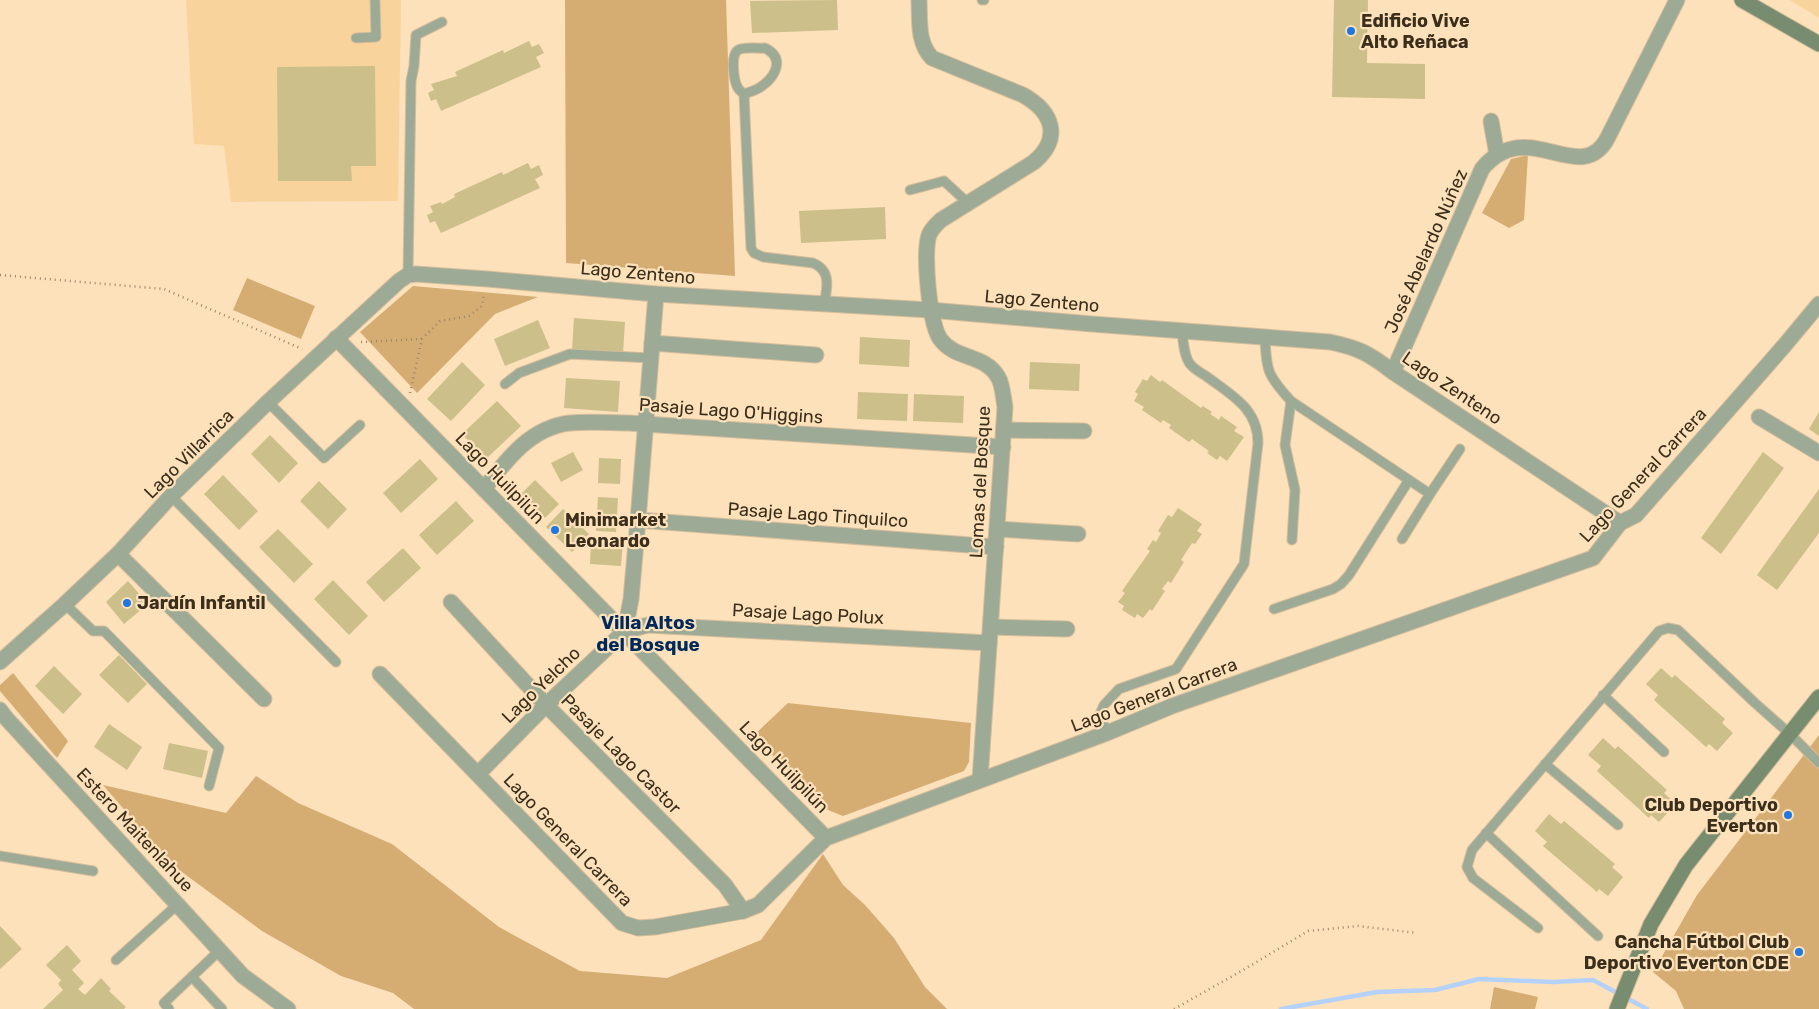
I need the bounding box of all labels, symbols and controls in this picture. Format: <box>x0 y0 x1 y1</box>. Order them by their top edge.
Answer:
place label: Edificio Vive Alto Reñaca <box>1361 10 1470 53</box>
marker: Edificio Vive Alto Reñaca <box>1345 25 1357 37</box>
street label: José Abelardo Núñez <box>1380 165 1472 337</box>
street label: Lago Zenteno <box>580 257 696 289</box>
street label: Lago Zenteno <box>984 285 1100 317</box>
street label: Lago Zenteno <box>1398 347 1506 429</box>
street label: Pasaje Lago O'Higgins <box>638 394 824 428</box>
street label: Lago General Carrera <box>1575 403 1711 547</box>
street label: Lago Villarrica <box>140 405 238 503</box>
street label: Lomas del Bosque <box>965 405 995 559</box>
street label: Lago Huilpilún <box>451 427 549 529</box>
street label: Pasaje Lago Tinquilco <box>727 498 909 532</box>
place label: Minimarket Leonardo <box>565 509 666 552</box>
marker: Minimarket Leonardo <box>549 524 561 536</box>
place label: Jardín Infantil <box>137 592 266 614</box>
marker: Jardín Infantil <box>121 597 133 609</box>
street label: Pasaje Lago Polux <box>732 599 885 629</box>
district label: Villa Altos del Bosque <box>596 611 700 656</box>
street label: Lago Yelcho <box>497 642 585 728</box>
street label: Lago General Carrera <box>1068 653 1240 737</box>
street label: Pasaje Lago Castor <box>556 689 686 819</box>
street label: Lago Huilpilún <box>735 716 833 818</box>
street label: Estero Maitenlahue <box>72 763 198 897</box>
street label: Lago General Carrera <box>499 769 637 911</box>
place label: Club Deportivo Everton <box>1644 794 1778 837</box>
marker: Club Deportivo Everton <box>1782 809 1794 821</box>
place label: Cancha Fútbol Club Deportivo Everton CDE <box>1584 931 1789 974</box>
marker: Cancha Fútbol Club Deportivo Everton CDE <box>1793 946 1805 958</box>

